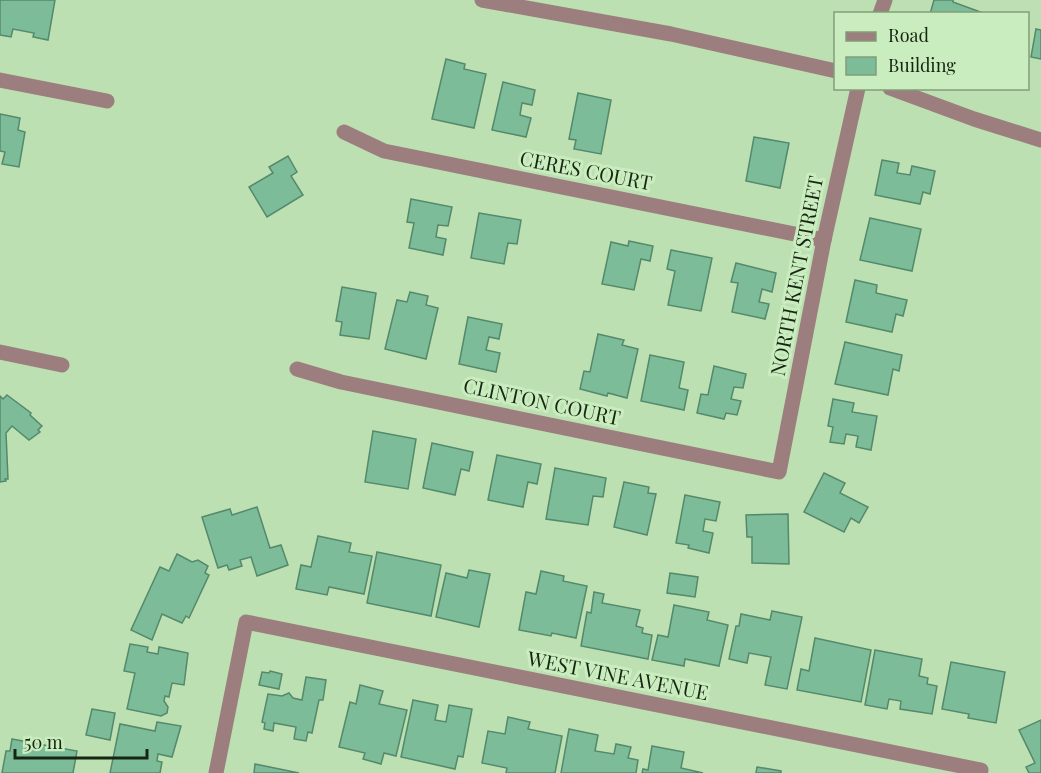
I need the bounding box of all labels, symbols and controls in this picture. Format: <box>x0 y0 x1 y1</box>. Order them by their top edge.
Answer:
legend <box>834 12 1029 90</box>
text: Road <box>888 23 929 47</box>
text: Building <box>888 53 956 77</box>
street label: CERES COURT <box>518 143 655 196</box>
street label: NORTH KENT STREET <box>763 173 828 378</box>
street label: CLINTON COURT <box>461 371 623 430</box>
street label: WEST VINE AVENUE <box>525 644 711 705</box>
scale bar <box>15 722 147 760</box>
text: 50 m <box>24 730 63 754</box>

